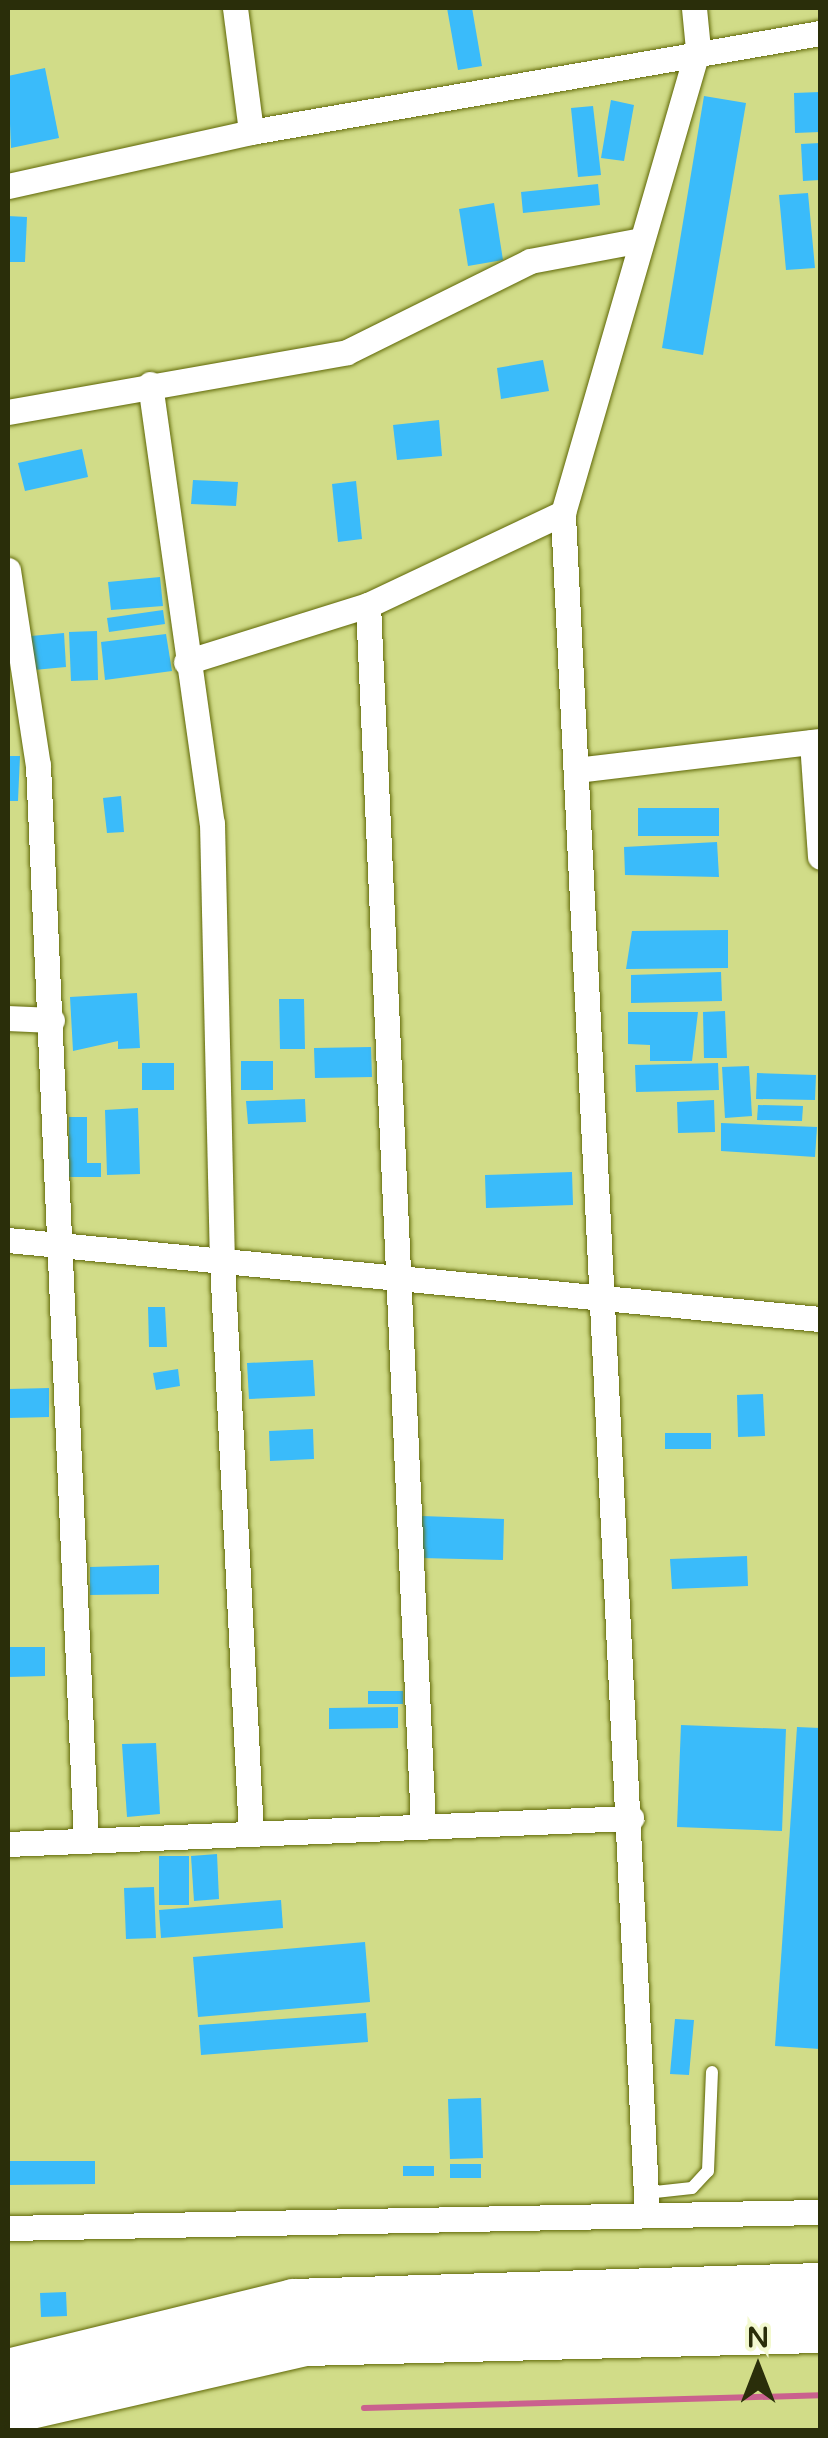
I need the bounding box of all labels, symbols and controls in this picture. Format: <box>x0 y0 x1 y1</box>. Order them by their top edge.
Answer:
north arrow <box>708 2318 808 2418</box>
text: N <box>747 2321 769 2355</box>

